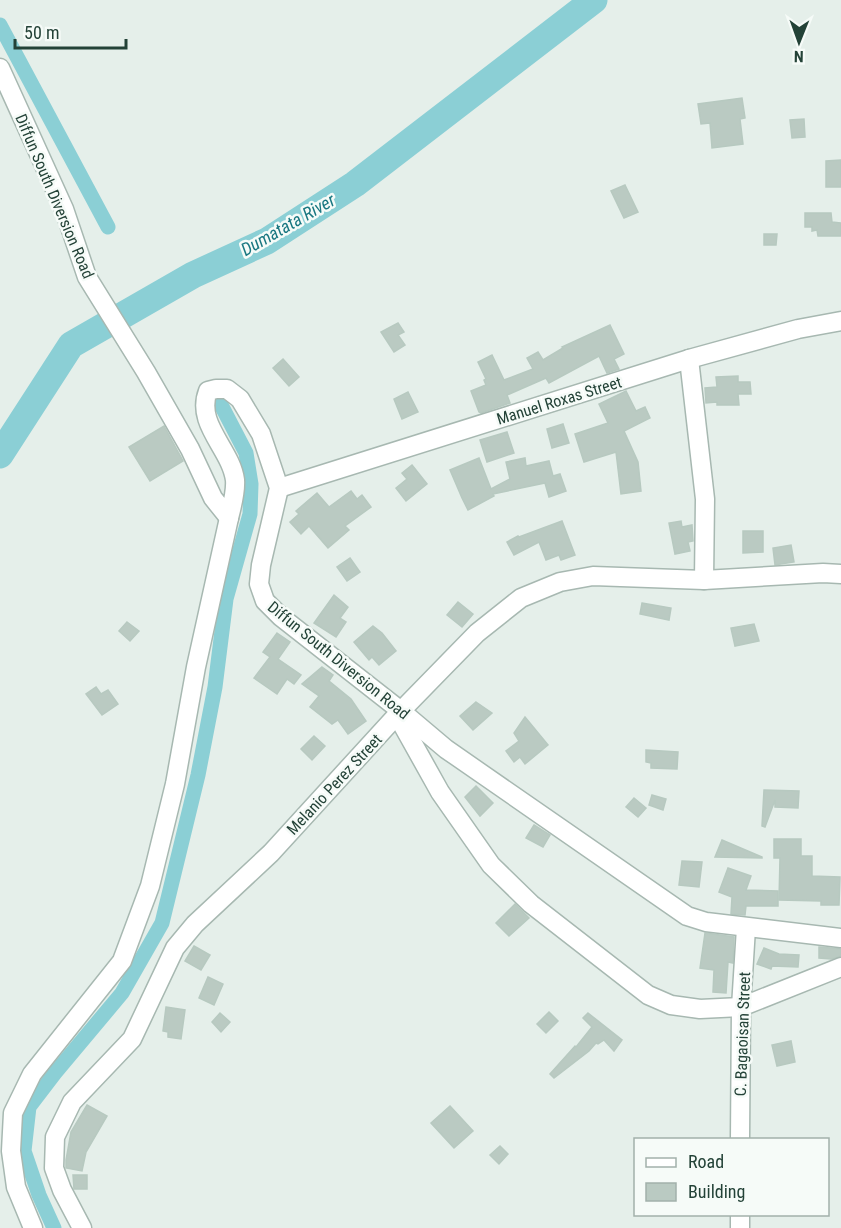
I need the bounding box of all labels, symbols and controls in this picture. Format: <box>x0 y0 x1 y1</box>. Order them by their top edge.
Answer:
scale bar <box>15 12 126 50</box>
north arrow <box>769 12 829 72</box>
text: 50 m <box>24 22 59 43</box>
text: N <box>794 47 804 66</box>
street label: Diffun South Diversion Road <box>11 111 98 281</box>
water label: Dumatata River <box>237 189 339 260</box>
street label: Manuel Roxas Street <box>494 372 624 429</box>
street label: Diffun South Diversion Road <box>264 597 413 723</box>
street label: Melanio Perez Street <box>283 730 386 839</box>
street label: C. Bagaoisan Street <box>731 971 754 1097</box>
legend <box>634 1138 829 1216</box>
text: Road <box>688 1151 724 1172</box>
text: Building <box>688 1181 745 1202</box>

